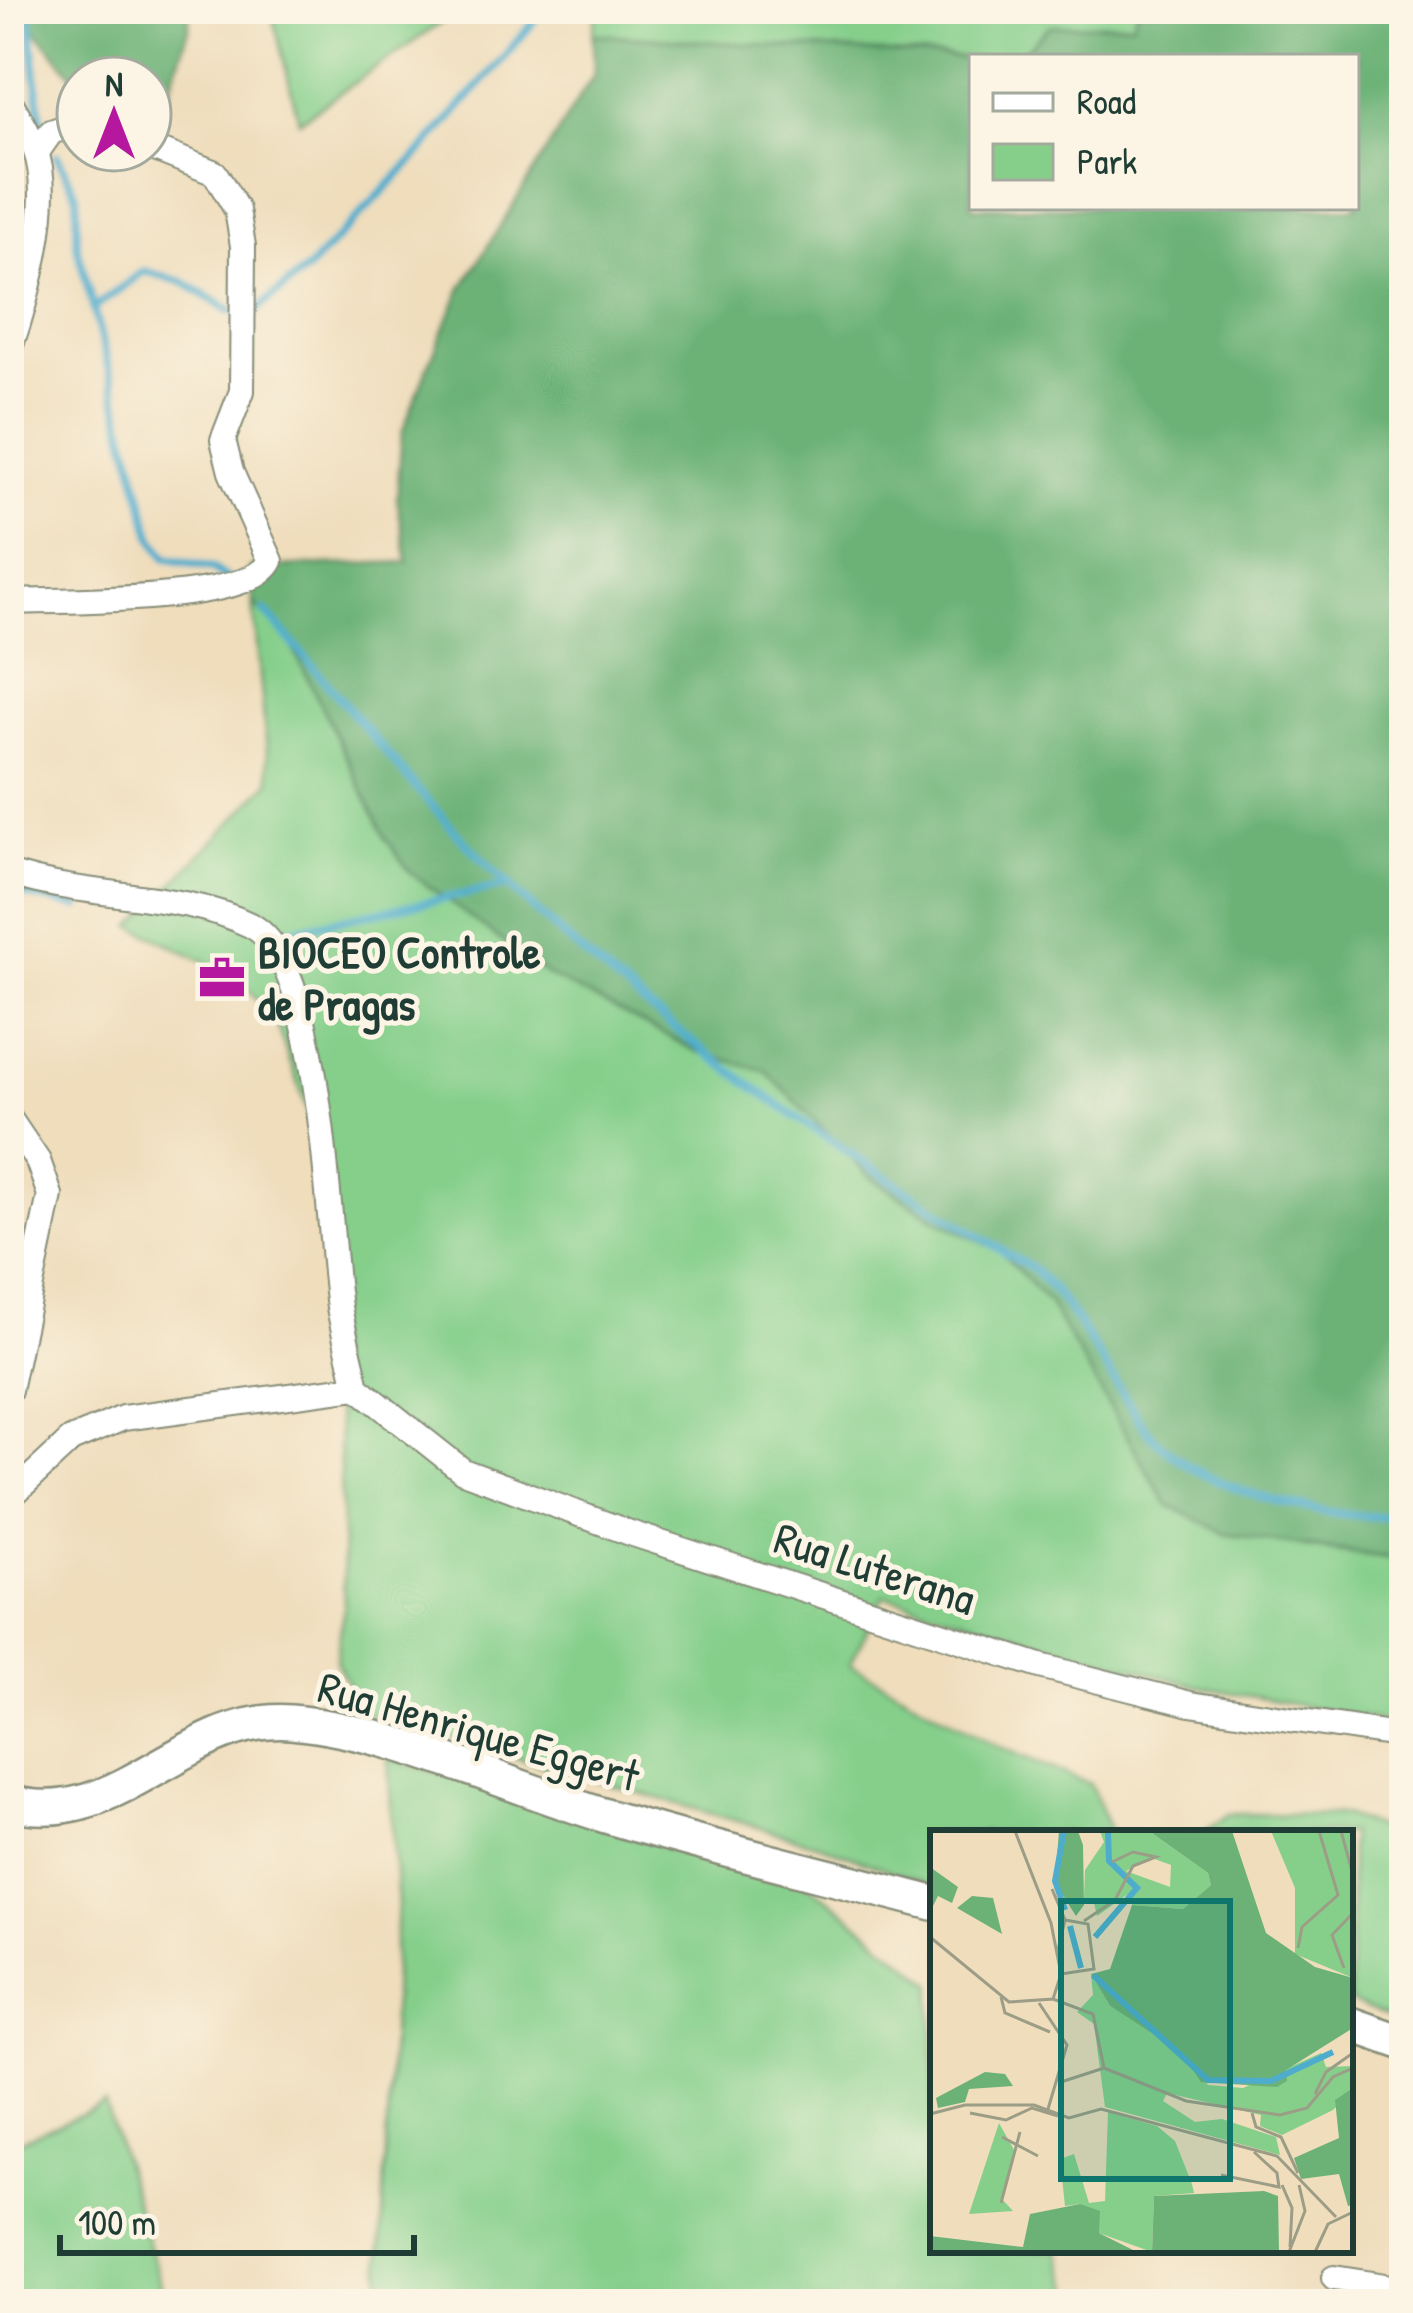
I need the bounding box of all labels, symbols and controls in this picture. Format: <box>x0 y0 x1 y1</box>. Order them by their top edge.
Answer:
north arrow <box>54 54 174 174</box>
legend <box>969 54 1359 210</box>
text: N <box>105 62 123 106</box>
text: Road <box>1077 76 1136 125</box>
text: Park <box>1077 136 1137 185</box>
place label: BIOCEO Controle de Pragas <box>258 921 540 1035</box>
office icon: BIOCEO Controle de Pragas <box>197 953 247 1003</box>
street label: Rua Luterana <box>767 1506 983 1629</box>
street label: Rua Henrique Eggert <box>312 1656 647 1806</box>
inset map <box>930 1830 1353 2253</box>
scale bar <box>60 2181 414 2255</box>
text: 100 m <box>78 2197 156 2246</box>

